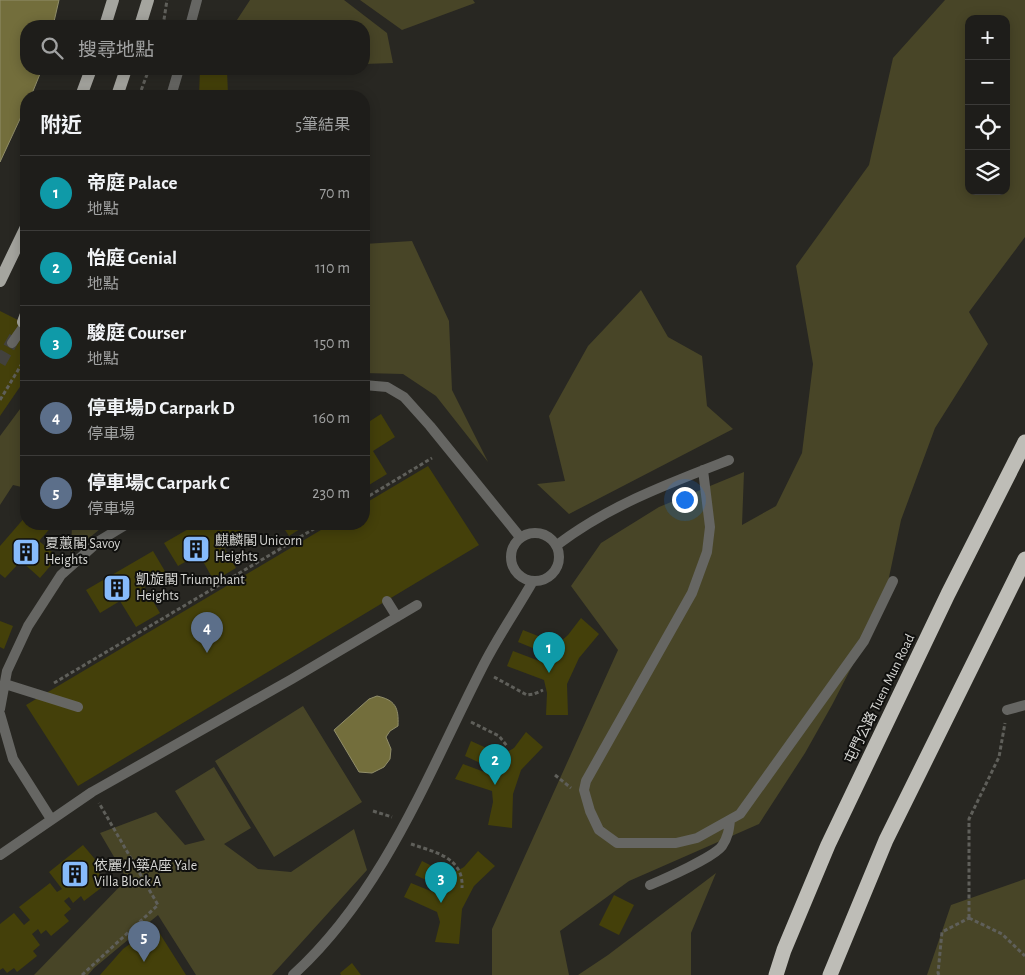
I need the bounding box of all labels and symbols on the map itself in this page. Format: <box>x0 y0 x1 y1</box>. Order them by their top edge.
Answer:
your location <box>672 487 698 513</box>
place label: 麒麟閣 Unicorn Heights <box>215 532 302 564</box>
building icon: 麒麟閣 Unicorn Heights <box>181 534 211 564</box>
place label: 夏蕙閣 Savoy Heights <box>45 536 120 567</box>
building icon: 夏蕙閣 Savoy Heights <box>11 537 41 567</box>
place label: 凱旋閣 Triumphant Heights <box>136 572 245 603</box>
building icon: 凱旋閣 Triumphant Heights <box>102 573 132 603</box>
pin: 4 <box>191 612 223 653</box>
street label: 屯門公路 Tuen Mun Road <box>842 631 918 766</box>
pin: 1 <box>533 632 565 673</box>
pin: 2 <box>479 744 511 785</box>
place label: 依麗小築A座 Yale Villa Block A <box>94 858 197 889</box>
building icon: 依麗小築A座 Yale Villa Block A <box>60 859 90 889</box>
pin: 3 <box>425 862 457 903</box>
pin: 5 <box>128 921 160 962</box>

